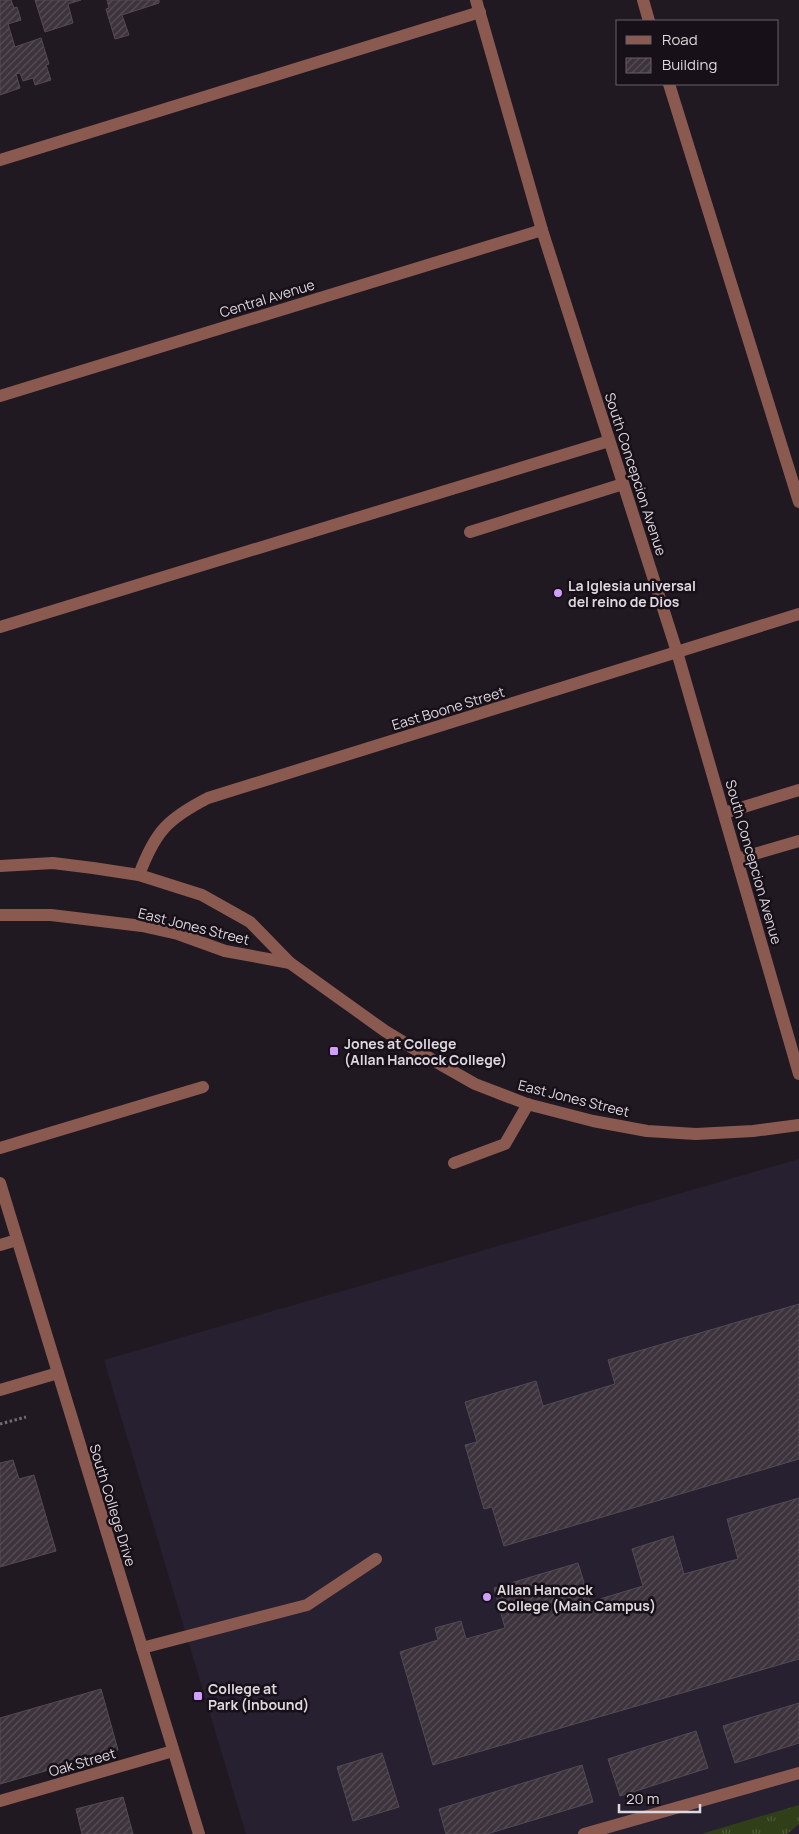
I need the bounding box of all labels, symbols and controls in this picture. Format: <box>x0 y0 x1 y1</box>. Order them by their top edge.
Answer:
legend <box>616 20 779 85</box>
text: Road <box>662 29 698 50</box>
text: Building <box>662 54 717 75</box>
street label: Central Avenue <box>217 275 317 321</box>
street label: South Concepcion Avenue <box>601 390 671 558</box>
place label: La Iglesia universal del reino de Dios <box>568 576 696 611</box>
marker: La Iglesia universal del reino de Dios <box>552 587 564 599</box>
street label: East Boone Street <box>389 682 507 734</box>
street label: South Concepcion Avenue <box>721 777 787 947</box>
street label: East Jones Street <box>136 903 252 949</box>
place label: Jones at College (Allan Hancock College) <box>344 1034 507 1069</box>
marker: Jones at College (Allan Hancock College) <box>328 1045 340 1057</box>
street label: East Jones Street <box>516 1075 632 1121</box>
street label: South College Drive <box>85 1442 141 1568</box>
place label: Allan Hancock College (Main Campus) <box>497 1580 656 1615</box>
marker: Allan Hancock College (Main Campus) <box>481 1591 493 1603</box>
place label: College at Park (Inbound) <box>208 1679 309 1714</box>
marker: College at Park (Inbound) <box>192 1690 204 1702</box>
street label: Oak Street <box>46 1743 118 1781</box>
scale bar <box>619 1782 700 1814</box>
text: 20 m <box>626 1788 659 1809</box>

